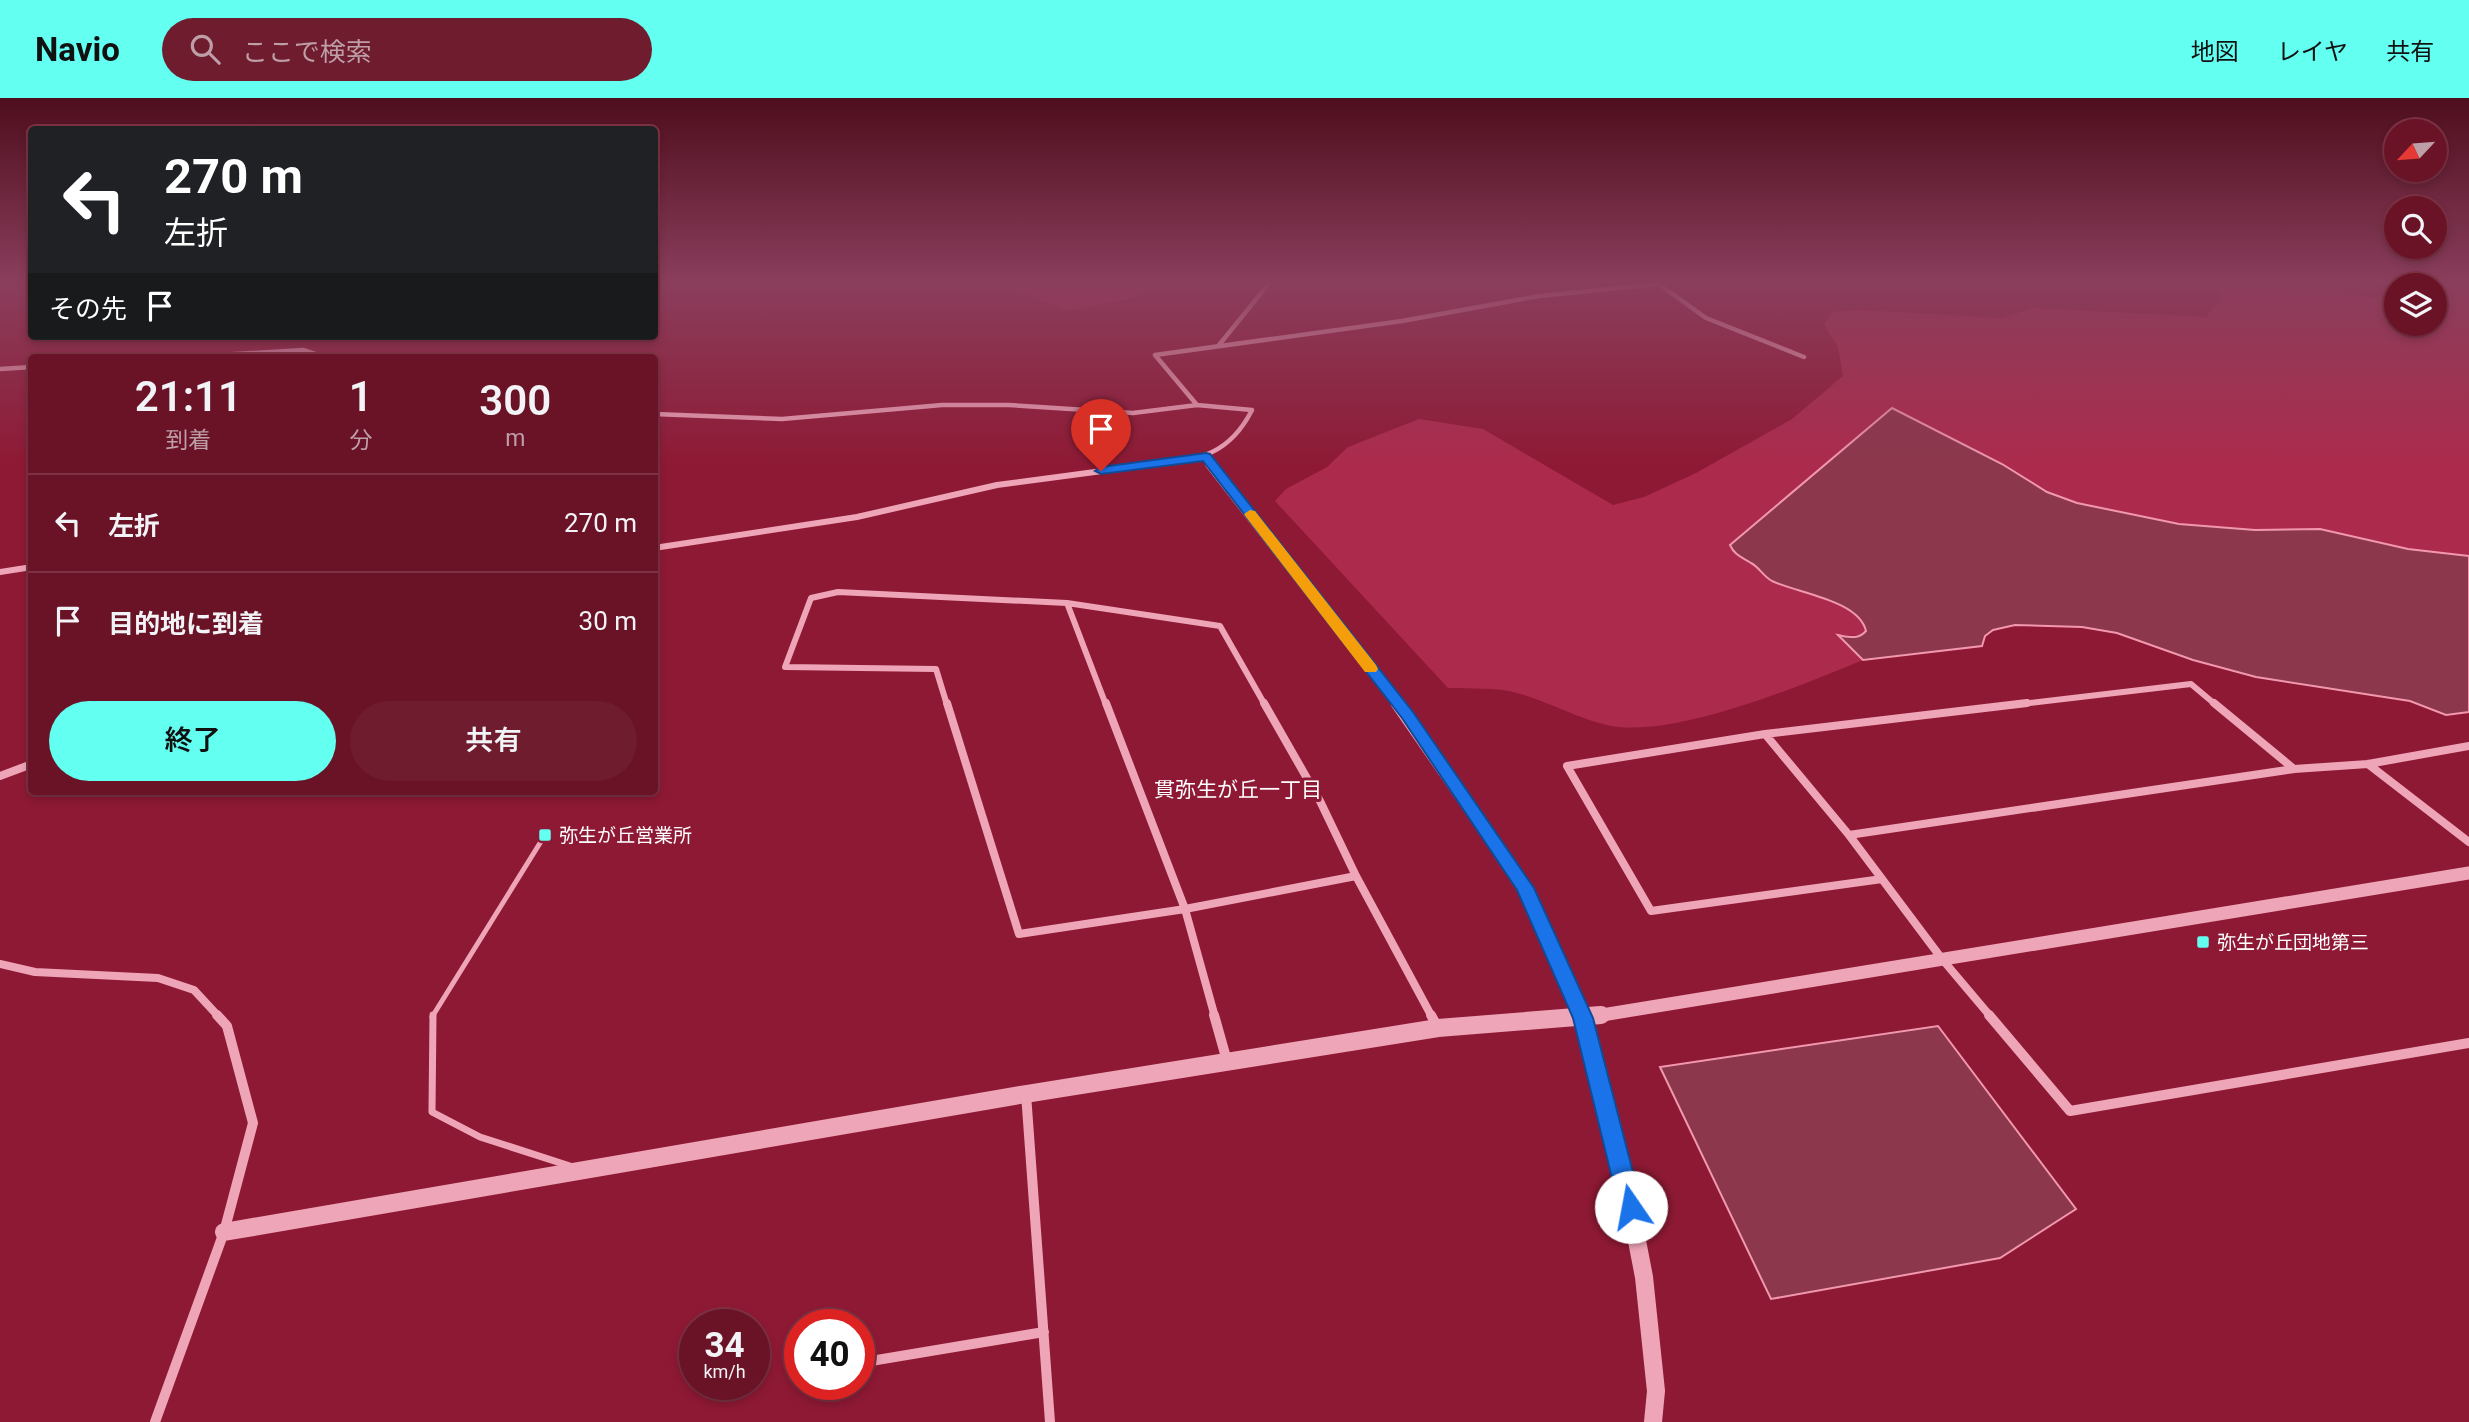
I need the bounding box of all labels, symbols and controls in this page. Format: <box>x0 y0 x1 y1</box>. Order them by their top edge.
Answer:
search box <box>162 18 652 81</box>
text: Navio <box>35 30 120 69</box>
icon: search <box>186 30 224 68</box>
text: ここで検索 <box>242 37 372 67</box>
text: 地図 <box>2191 38 2239 66</box>
text: レイヤ <box>2277 38 2348 66</box>
text: 共有 <box>2386 38 2434 66</box>
north arrow <box>2384 119 2446 182</box>
map controls <box>2384 119 2447 336</box>
text: 270 m <box>164 148 303 205</box>
icon: left <box>49 154 140 245</box>
button: search <box>2384 196 2447 259</box>
text: 左折 <box>164 214 228 252</box>
button: layers <box>2384 273 2447 336</box>
icon: arrive <box>141 287 179 325</box>
text: その先 <box>49 294 127 324</box>
text: 21:11 <box>135 372 242 421</box>
text: 1 <box>349 372 373 421</box>
text: 300 <box>479 376 551 425</box>
pin <box>1071 399 1131 471</box>
icon: arrive <box>1082 410 1120 448</box>
text: m <box>505 425 525 452</box>
text: 到着 <box>165 427 211 454</box>
text: 分 <box>349 427 372 454</box>
icon: left <box>49 504 87 542</box>
text: 270 m <box>564 508 637 538</box>
text: 左折 <box>108 511 160 541</box>
icon: arrive <box>49 602 87 640</box>
text: 30 m <box>579 606 637 636</box>
text: 目的地に到着 <box>108 609 264 639</box>
button: 終了 <box>49 701 336 781</box>
button: 共有 <box>350 701 637 781</box>
district label: 貫弥生が丘一丁目 <box>1154 778 1322 802</box>
place label: 弥生が丘営業所 <box>559 824 692 847</box>
marker: 弥生が丘営業所 <box>537 827 553 843</box>
place label: 弥生が丘団地第三 <box>2217 931 2369 954</box>
marker: 弥生が丘団地第三 <box>2195 934 2211 950</box>
position arrow <box>1594 1170 1668 1244</box>
speed limit sign: 40 <box>784 1309 875 1400</box>
text: 34 <box>704 1325 745 1366</box>
text: km/h <box>703 1361 746 1382</box>

